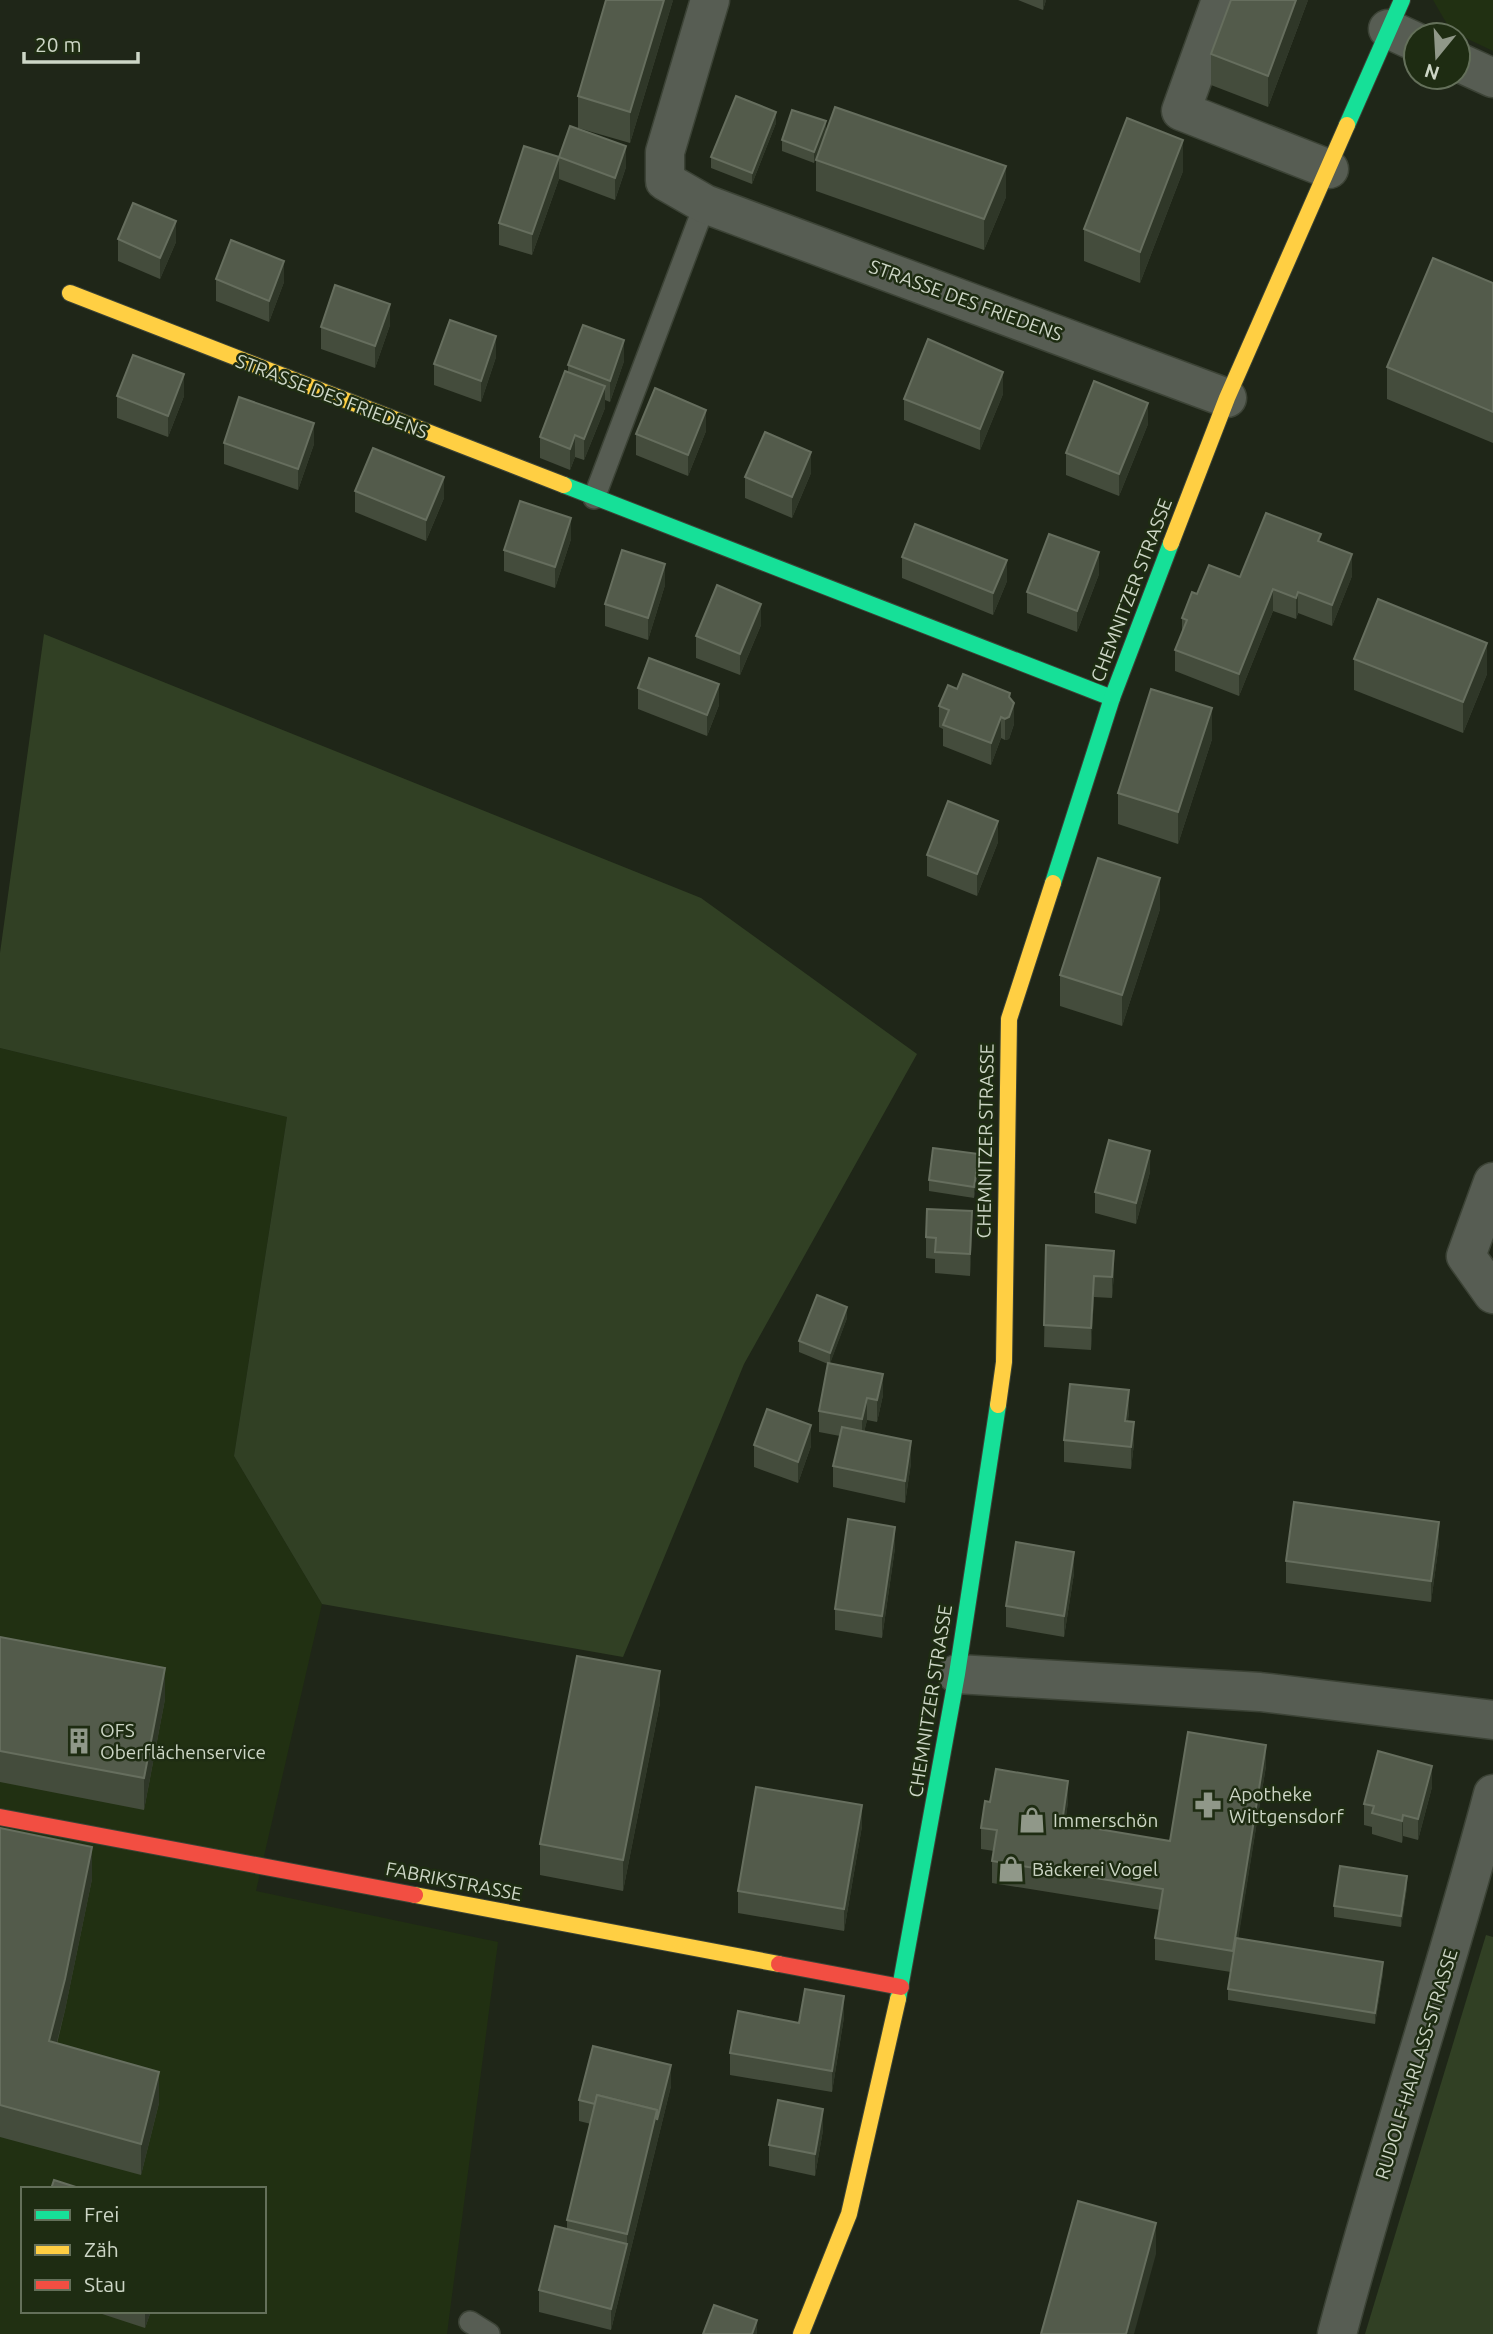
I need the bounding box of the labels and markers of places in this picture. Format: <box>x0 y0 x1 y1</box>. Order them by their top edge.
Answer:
place label: OFS Oberflächenservice <box>100 1719 266 1763</box>
building icon: OFS Oberflächenservice <box>64 1726 94 1756</box>
place label: Apotheke Wittgensdorf <box>1229 1783 1344 1827</box>
pharmacy icon: Apotheke Wittgensdorf <box>1193 1790 1223 1820</box>
shop icon: Immerschön <box>1017 1805 1047 1835</box>
place label: Immerschön <box>1053 1809 1158 1831</box>
shop icon: Bäckerei Vogel <box>996 1854 1026 1884</box>
place label: Bäckerei Vogel <box>1032 1858 1158 1880</box>

